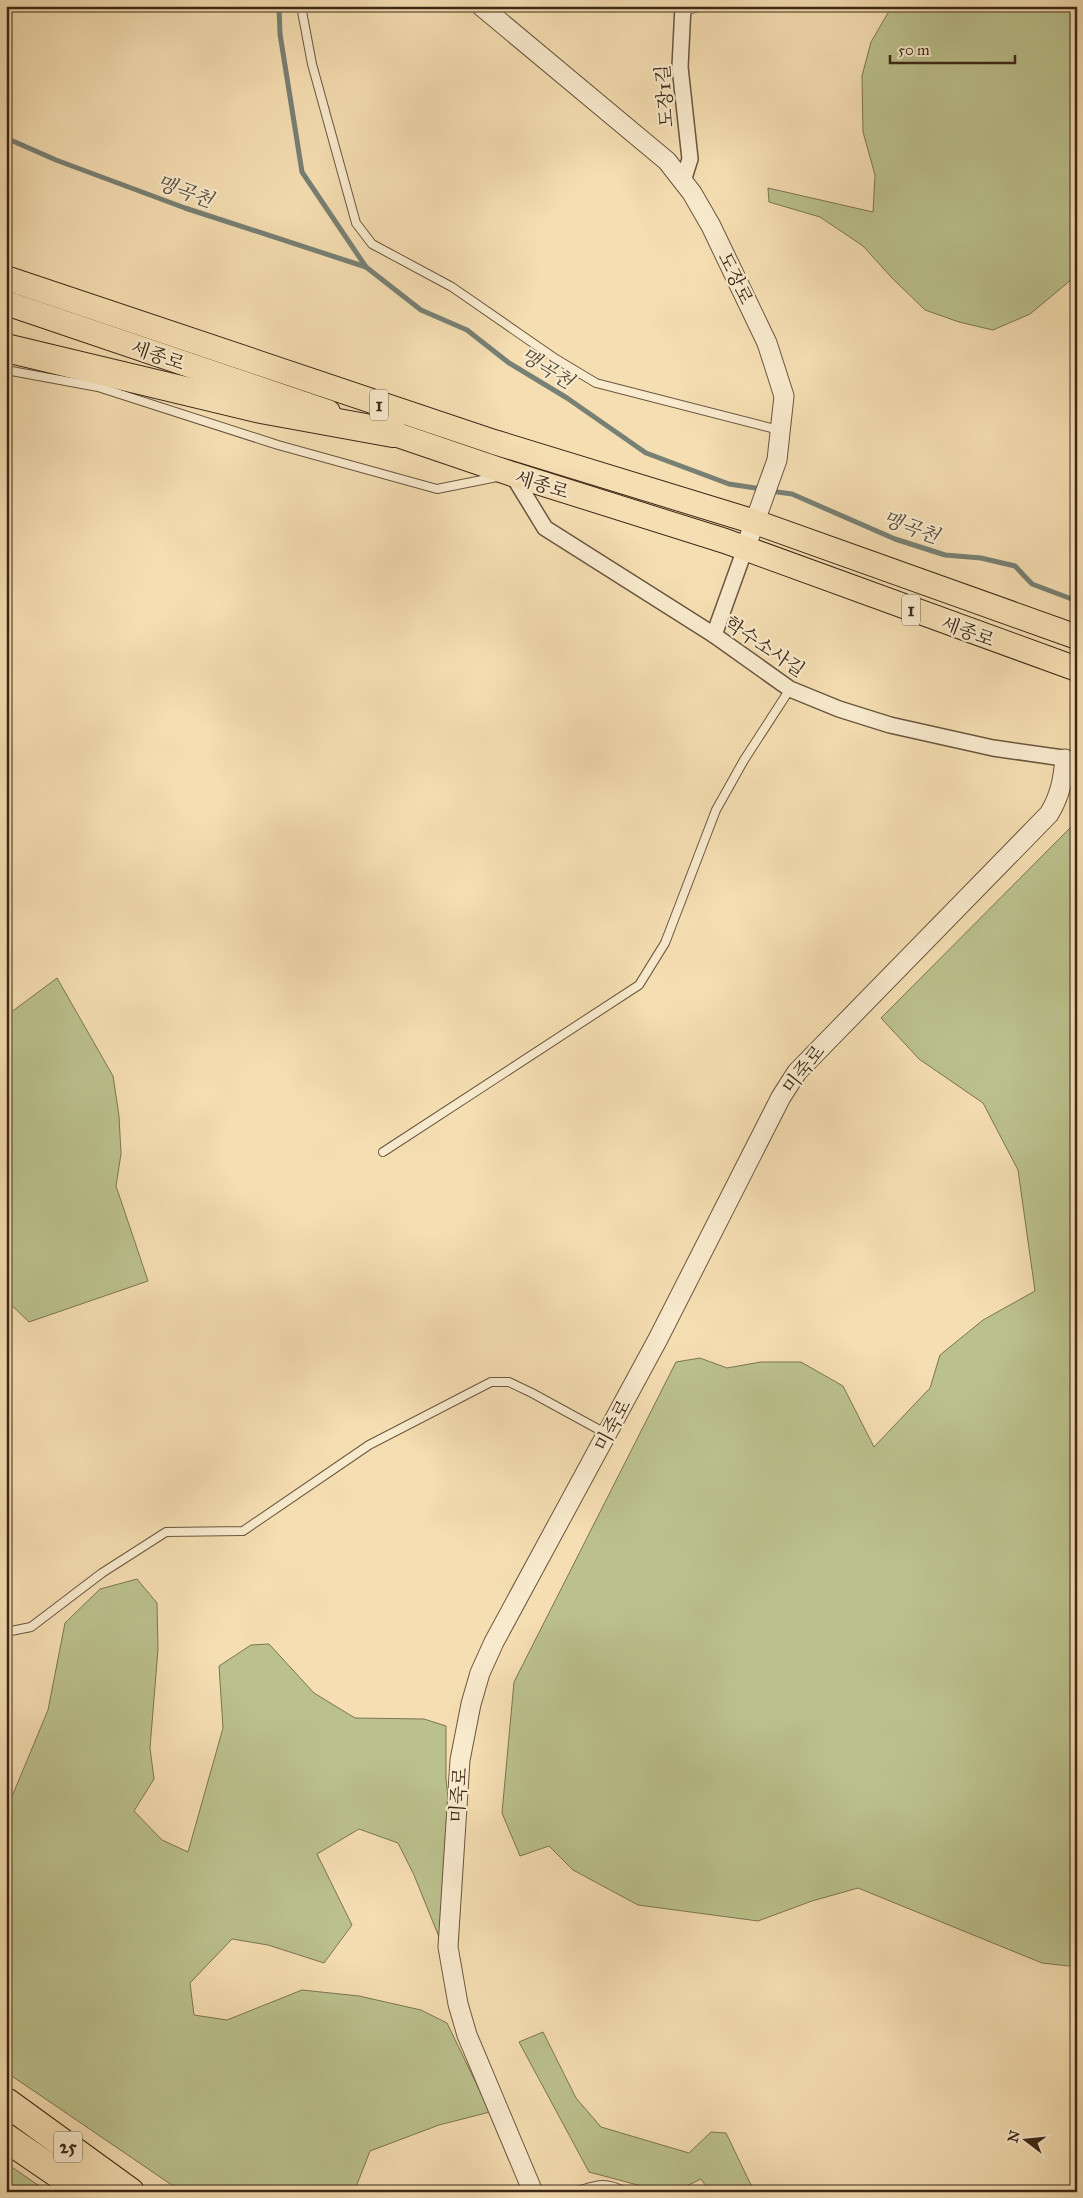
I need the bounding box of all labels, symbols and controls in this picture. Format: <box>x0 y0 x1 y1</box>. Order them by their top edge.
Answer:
scale bar <box>890 32 1016 64</box>
text: 50 m <box>898 41 930 59</box>
street label: 도장1길 <box>651 64 678 128</box>
water label: 맹곡천 <box>154 170 218 213</box>
street label: 도장로 <box>713 248 758 308</box>
street label: 세종로 <box>128 336 188 375</box>
water label: 맹곡천 <box>516 342 579 394</box>
road number: 1 <box>370 390 388 420</box>
street label: 세종로 <box>512 465 572 504</box>
water label: 맹곡천 <box>880 506 944 549</box>
road number: 1 <box>902 594 920 626</box>
street label: 학수소사길 <box>720 611 809 682</box>
street label: 세종로 <box>938 611 998 652</box>
street label: 미죽로 <box>777 1041 829 1098</box>
street label: 미죽로 <box>589 1396 636 1455</box>
street label: 미죽로 <box>445 1767 472 1823</box>
north arrow <box>1000 2116 1050 2166</box>
text: N <box>1004 2128 1024 2145</box>
road number: 25 <box>54 2132 82 2162</box>

